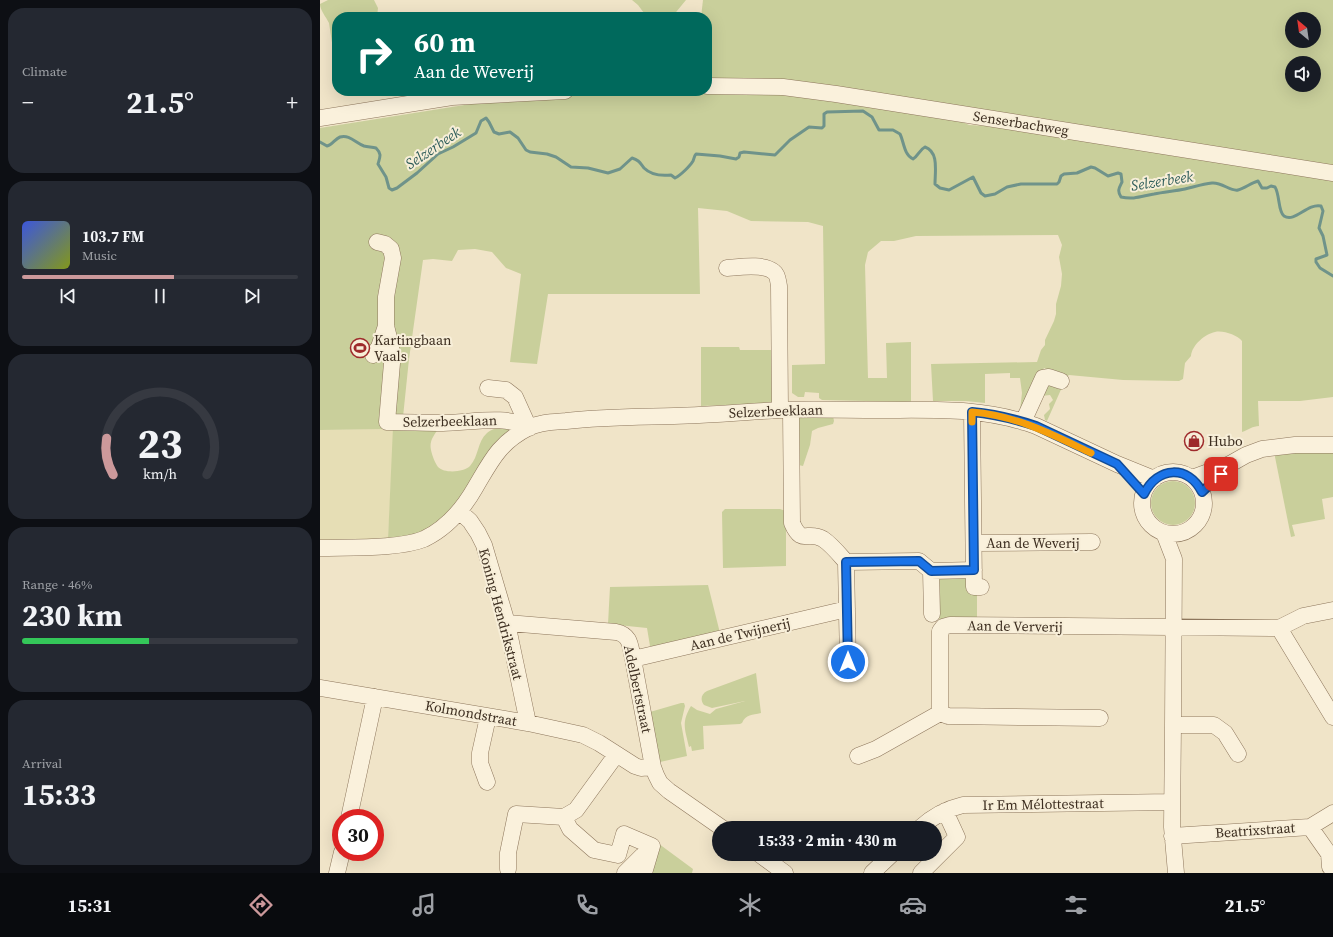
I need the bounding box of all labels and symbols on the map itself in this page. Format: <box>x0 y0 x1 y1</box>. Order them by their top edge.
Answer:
north arrow <box>1285 12 1321 48</box>
street label: Senserbachweg <box>972 106 1070 140</box>
water label: Selzerbeek <box>401 121 465 174</box>
water label: Selzerbeek <box>1129 165 1195 196</box>
place label: Kartingbaan Vaals <box>374 330 452 366</box>
sports icon: Kartingbaan Vaals <box>349 337 371 359</box>
street label: Selzerbeeklaan <box>729 399 824 423</box>
street label: Selzerbeeklaan <box>403 410 498 432</box>
shop icon: Hubo <box>1183 430 1205 452</box>
place label: Hubo <box>1208 431 1243 451</box>
pin <box>1204 457 1238 491</box>
street label: Aan de Weverij <box>986 533 1080 553</box>
street label: Koning Hendrikstraat <box>474 546 528 682</box>
street label: Aan de Twijnerij <box>688 613 792 655</box>
street label: Aan de Ververij <box>967 615 1063 637</box>
position arrow <box>827 641 869 683</box>
street label: Adelbertstraat <box>619 643 657 735</box>
street label: Kolmondstraat <box>424 695 519 731</box>
street label: Ir Em Mélottestraat <box>982 793 1104 815</box>
speed limit sign: 30 <box>332 809 384 861</box>
street label: Beatrixstraat <box>1214 817 1296 843</box>

